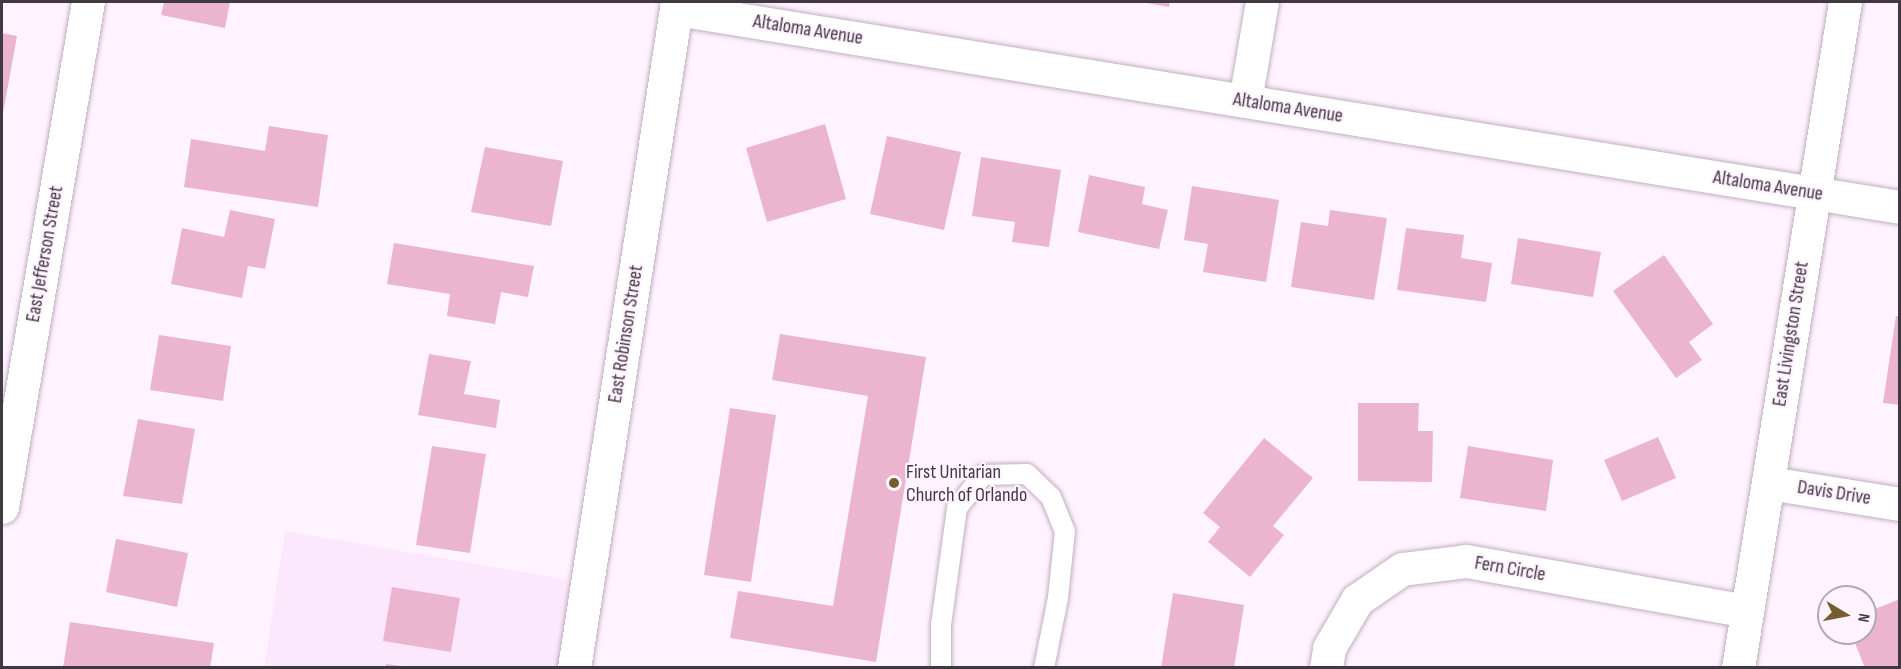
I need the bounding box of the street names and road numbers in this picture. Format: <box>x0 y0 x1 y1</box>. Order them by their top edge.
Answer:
street label: Altaloma Avenue <box>751 9 865 51</box>
street label: Altaloma Avenue <box>1231 87 1345 129</box>
street label: Altaloma Avenue <box>1711 165 1825 207</box>
street label: East Jefferson Street <box>21 184 69 324</box>
street label: East Livingston Street <box>1768 260 1814 408</box>
street label: East Robinson Street <box>603 263 649 405</box>
street label: Davis Drive <box>1796 475 1872 511</box>
street label: Fern Circle <box>1473 551 1547 587</box>

